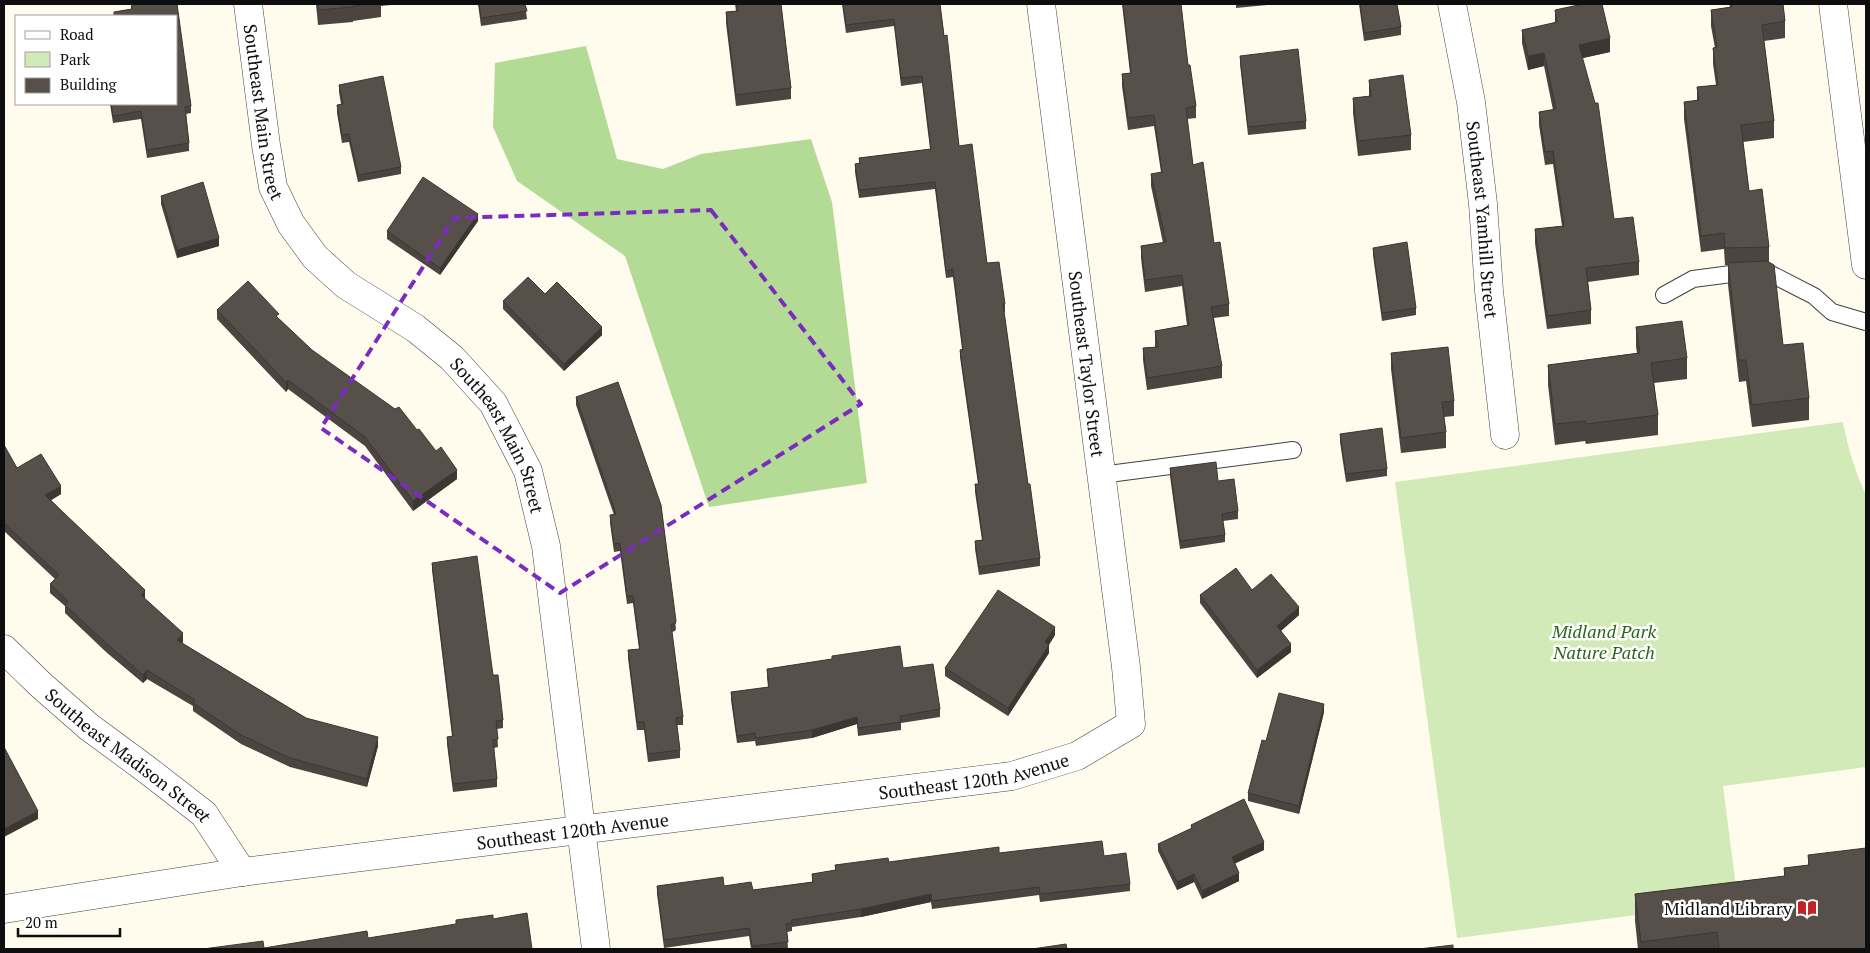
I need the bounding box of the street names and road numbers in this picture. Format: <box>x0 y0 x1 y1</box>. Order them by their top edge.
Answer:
street label: Southeast Main Street <box>239 23 290 204</box>
street label: Southeast Yamhill Street <box>1461 119 1504 320</box>
street label: Southeast Taylor Street <box>1064 269 1110 459</box>
street label: Southeast Main Street <box>445 352 550 516</box>
street label: Southeast Madison Street <box>40 682 218 827</box>
street label: Southeast 120th Avenue <box>877 747 1072 805</box>
street label: Southeast 120th Avenue <box>475 807 670 855</box>

